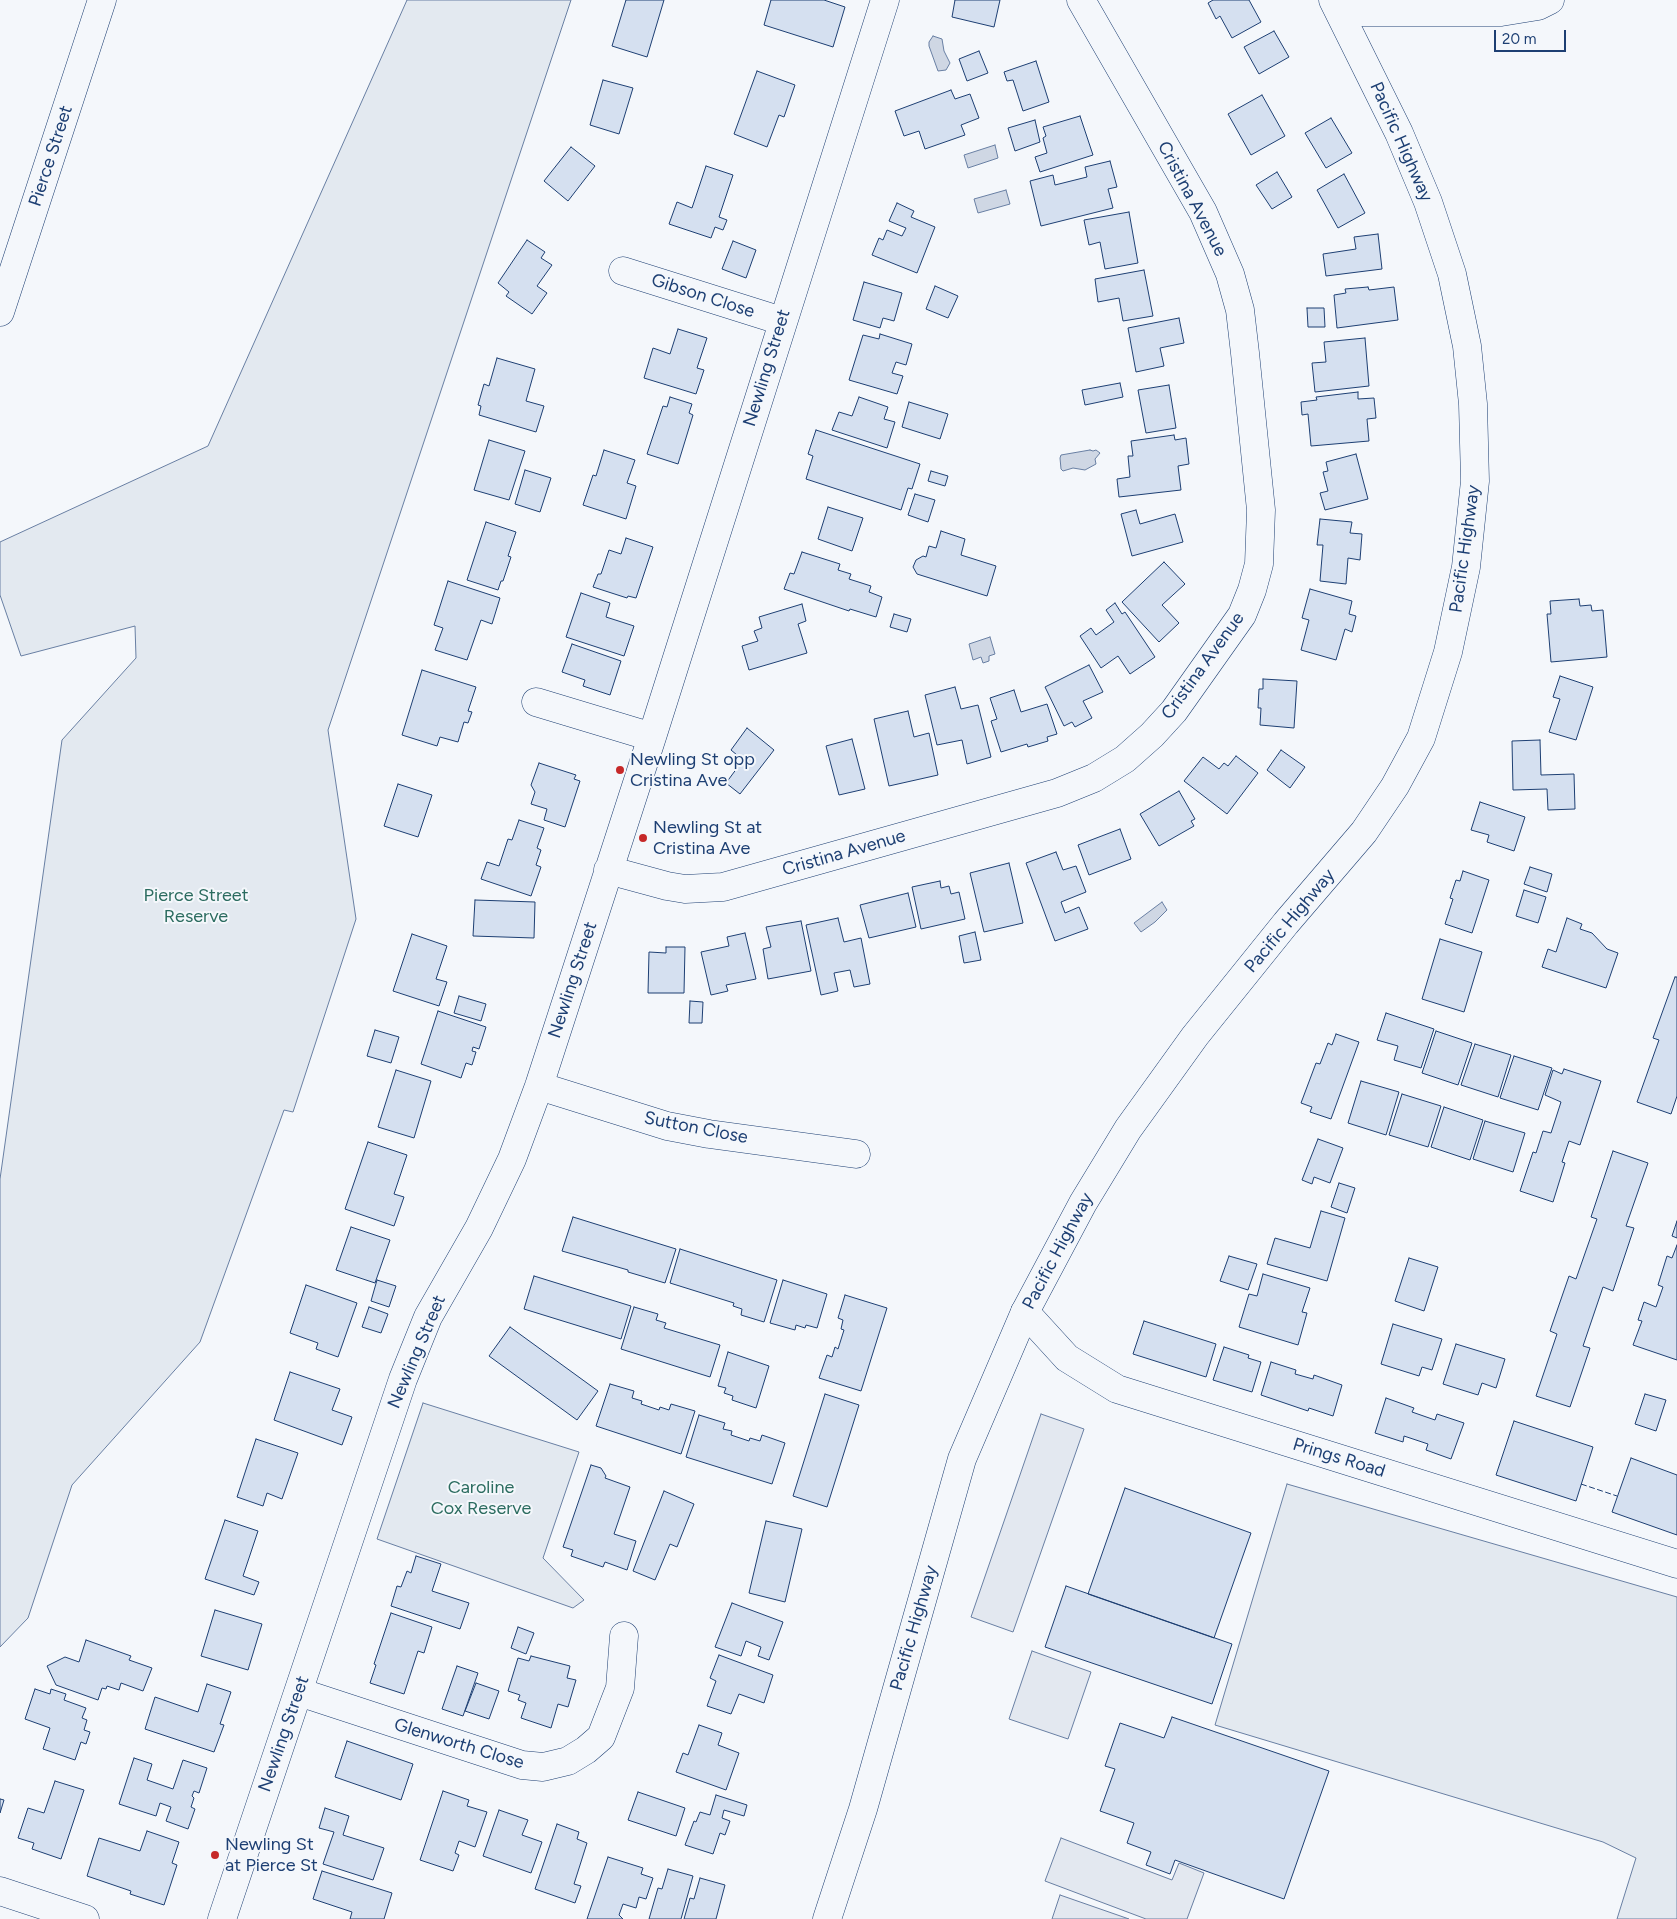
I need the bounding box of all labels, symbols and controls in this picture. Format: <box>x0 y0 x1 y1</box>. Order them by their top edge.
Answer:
scale bar <box>1497 20 1570 52</box>
text: 20 m <box>1502 30 1536 48</box>
street label: Pacific Highway <box>1365 79 1437 205</box>
street label: Pierce Street <box>25 103 77 209</box>
street label: Cristina Avenue <box>1153 138 1231 260</box>
street label: Gibson Close <box>649 269 757 323</box>
street label: Newling Street <box>739 307 795 429</box>
street label: Pacific Highway <box>1445 484 1485 614</box>
street label: Cristina Avenue <box>1157 608 1249 724</box>
place label: Newling St opp Cristina Ave <box>630 749 755 792</box>
marker: Newling St opp Cristina Ave <box>614 764 626 776</box>
place label: Newling St at Cristina Ave <box>653 817 762 860</box>
street label: Cristina Avenue <box>780 825 908 881</box>
marker: Newling St at Cristina Ave <box>637 832 649 844</box>
street label: Pacific Highway <box>1240 865 1340 977</box>
park label: Pierce Street Reserve <box>144 885 248 928</box>
street label: Newling Street <box>544 919 602 1041</box>
street label: Sutton Close <box>642 1107 750 1149</box>
street label: Pacific Highway <box>1018 1189 1098 1313</box>
street label: Newling Street <box>383 1292 451 1412</box>
street label: Prings Road <box>1290 1434 1388 1482</box>
park label: Caroline Cox Reserve <box>431 1477 531 1520</box>
street label: Pacific Highway <box>886 1563 942 1693</box>
street label: Newling Street <box>254 1673 314 1795</box>
street label: Glenworth Close <box>391 1714 527 1774</box>
place label: Newling St at Pierce St <box>225 1834 318 1876</box>
marker: Newling St at Pierce St <box>209 1849 221 1861</box>

